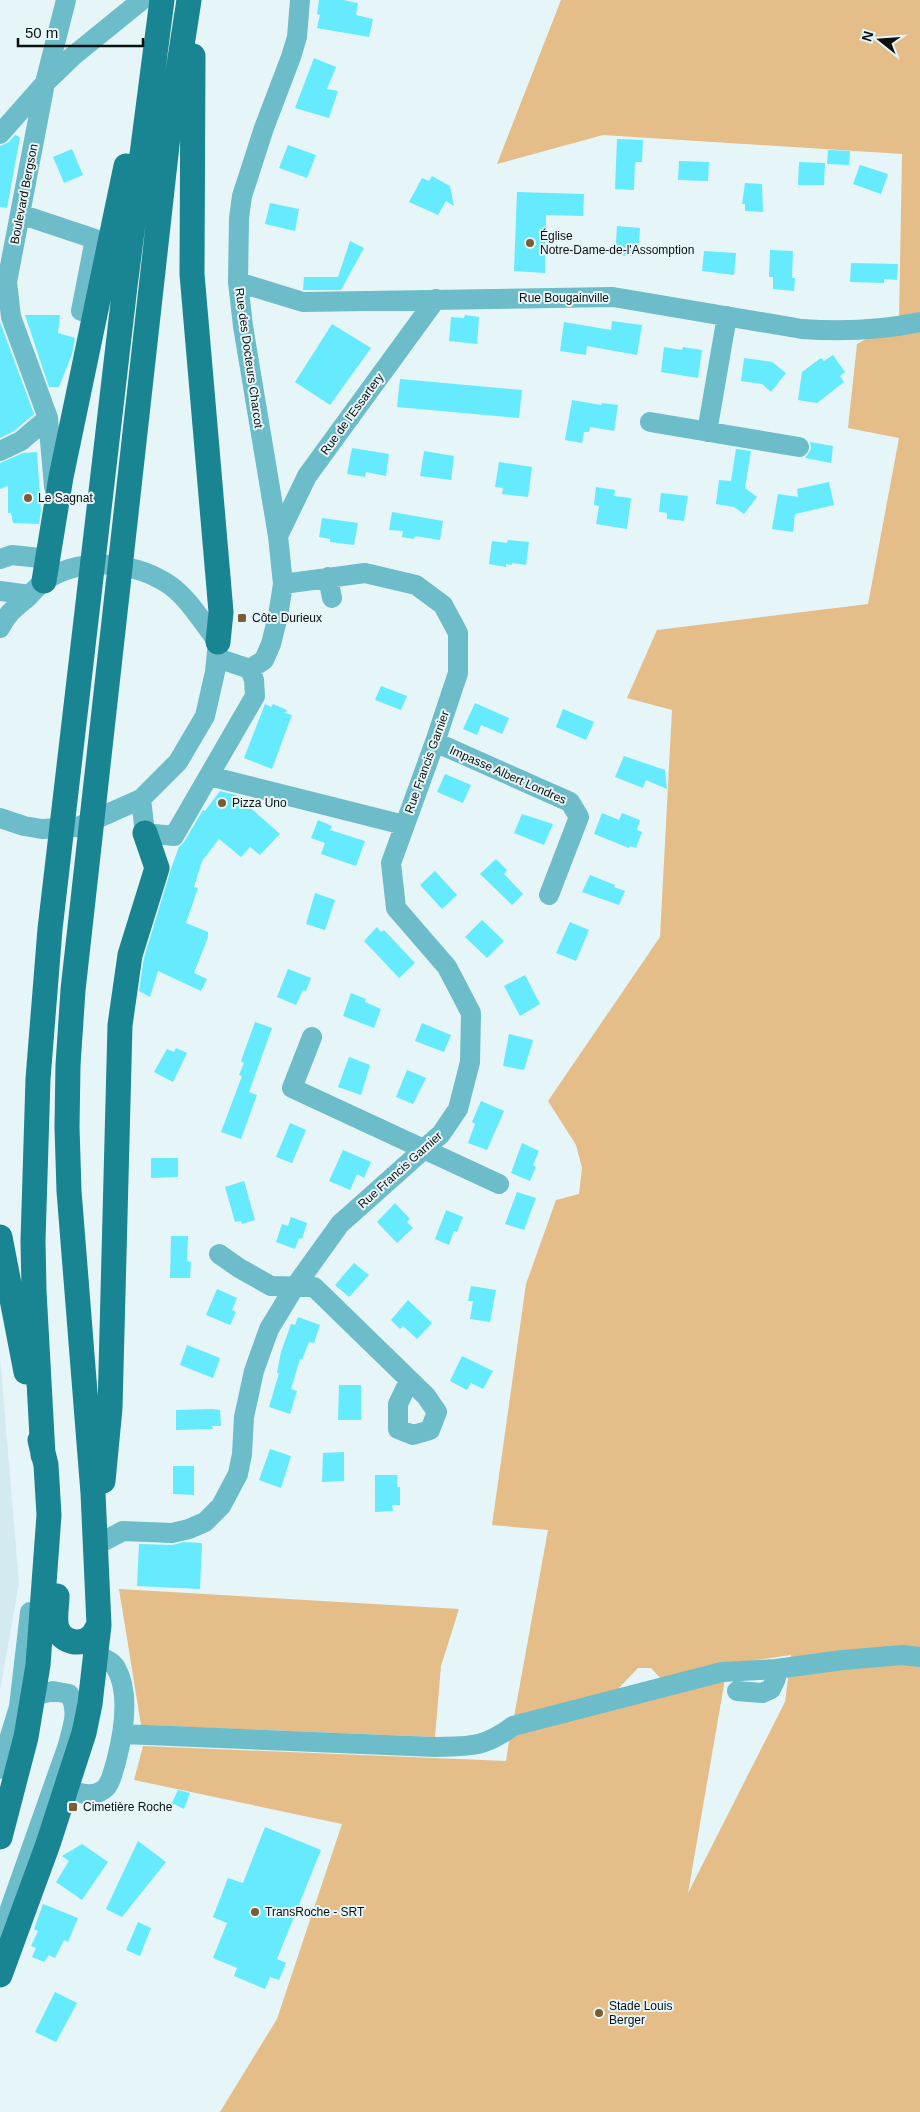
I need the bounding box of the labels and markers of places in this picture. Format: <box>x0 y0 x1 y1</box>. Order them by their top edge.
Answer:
place label: Église Notre-Dame-de-l'Assomption <box>540 228 694 257</box>
marker: Église Notre-Dame-de-l'Assomption <box>524 237 536 249</box>
place label: Le Sagnat <box>38 491 93 505</box>
marker: Le Sagnat <box>22 492 34 504</box>
place label: Côte Durieux <box>252 611 322 625</box>
marker: Côte Durieux <box>236 612 248 624</box>
place label: Pizza Uno <box>232 796 287 810</box>
marker: Pizza Uno <box>216 797 228 809</box>
place label: Cimetière Roche <box>83 1800 173 1814</box>
marker: Cimetière Roche <box>67 1801 79 1813</box>
place label: TransRoche - SRT <box>265 1905 365 1919</box>
marker: TransRoche - SRT <box>249 1906 261 1918</box>
place label: Stade Louis Berger <box>609 1999 672 2027</box>
marker: Stade Louis Berger <box>593 2007 605 2019</box>

